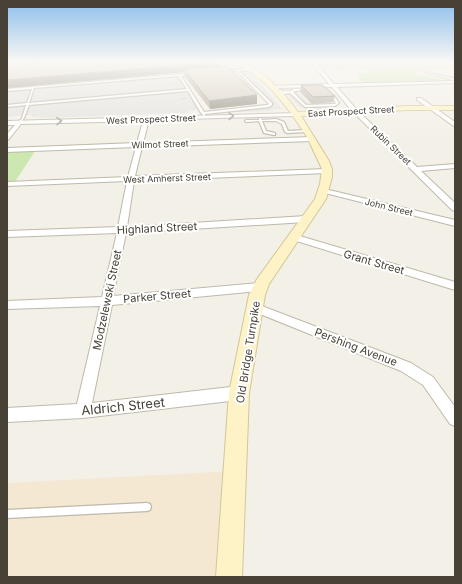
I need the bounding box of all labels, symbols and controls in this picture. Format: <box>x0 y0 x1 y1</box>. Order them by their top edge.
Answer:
street label: East Prospect Street <box>307 103 395 119</box>
street label: West Prospect Street <box>106 112 196 126</box>
one-way arrow <box>228 112 234 120</box>
one-way arrow <box>56 117 62 125</box>
street label: Rubin Street <box>368 123 414 167</box>
street label: Wilmot Street <box>131 138 189 150</box>
street label: West Amherst Street <box>123 171 211 185</box>
street label: John Street <box>364 196 414 218</box>
street label: Highland Street <box>117 219 198 237</box>
street label: Grant Street <box>342 247 406 277</box>
street label: Modzelewski Street <box>90 248 125 351</box>
street label: Parker Street <box>123 286 192 306</box>
street label: Old Bridge Turnpike <box>233 300 263 404</box>
street label: Pershing Avenue <box>313 325 399 369</box>
street label: Aldrich Street <box>81 394 165 418</box>

